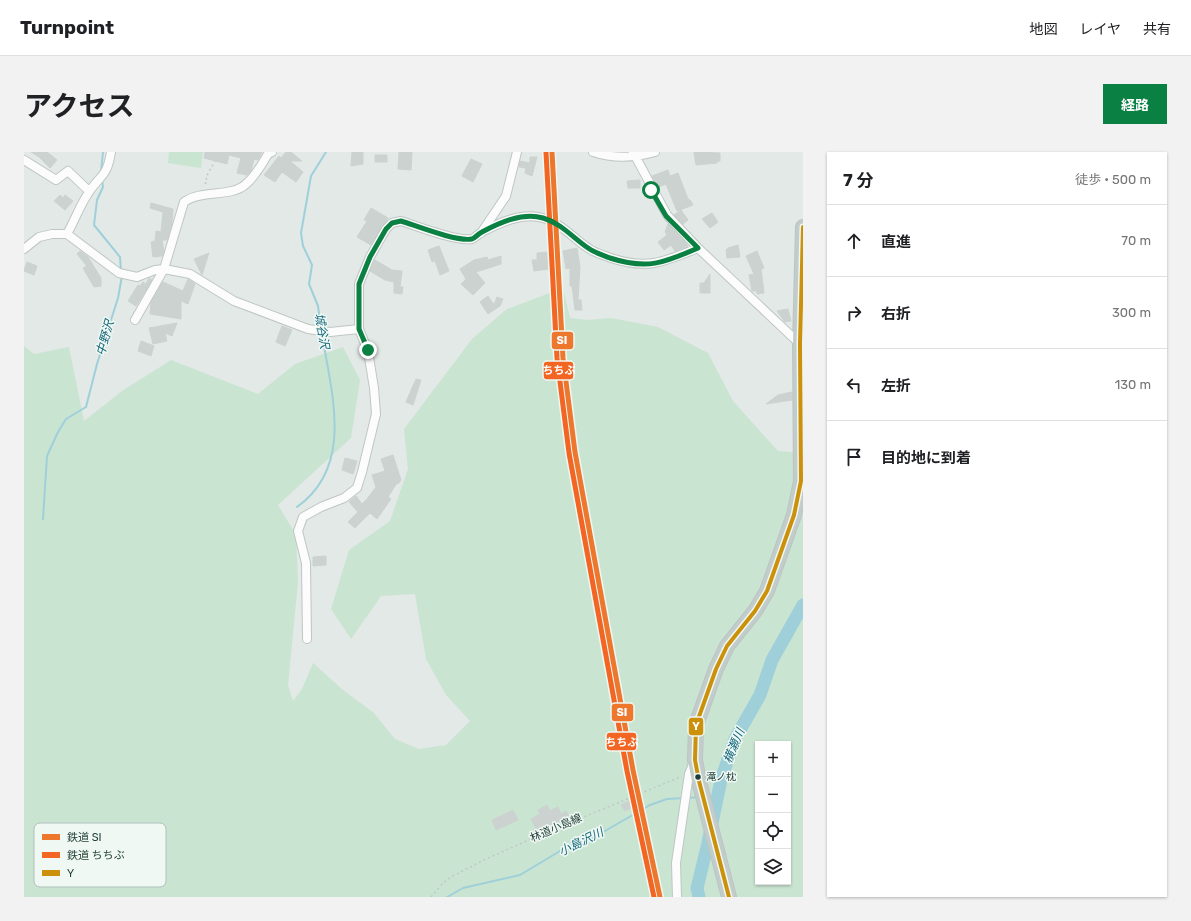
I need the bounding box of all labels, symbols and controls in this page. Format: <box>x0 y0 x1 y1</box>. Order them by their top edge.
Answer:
text: Turnpoint <box>20 16 114 39</box>
text: 地図 <box>1029 21 1057 38</box>
text: レイヤ <box>1079 21 1121 38</box>
text: 共有 <box>1143 21 1171 38</box>
button: 経路 <box>1103 84 1167 124</box>
text: アクセス <box>24 90 135 123</box>
text: 7 分 <box>843 170 873 190</box>
text: 徒歩 · 500 m <box>1075 172 1151 187</box>
route start <box>642 181 660 199</box>
icon: ahead <box>843 230 865 252</box>
text: 直進 <box>881 233 911 251</box>
text: 70 m <box>1121 233 1151 248</box>
icon: right <box>843 302 865 324</box>
text: 右折 <box>881 305 911 323</box>
text: 300 m <box>1112 305 1151 320</box>
water label: 城谷沢 <box>312 312 332 352</box>
water label: 中野沢 <box>93 317 117 357</box>
line badge: SI <box>551 331 574 350</box>
text: SI <box>557 334 567 347</box>
route end <box>359 341 377 359</box>
line badge: ちちぶ <box>543 361 574 380</box>
text: ちちぶ <box>543 364 576 377</box>
icon: left <box>843 374 865 396</box>
text: 左折 <box>881 377 911 395</box>
text: 130 m <box>1115 377 1151 392</box>
icon: arrive <box>843 446 865 468</box>
text: 目的地に到着 <box>881 449 971 467</box>
line badge: SI <box>611 703 634 722</box>
text: SI <box>617 706 627 719</box>
line badge: Y <box>688 717 704 736</box>
text: Y <box>692 720 700 733</box>
water label: 横瀬川 <box>721 725 748 765</box>
line badge: ちちぶ <box>606 732 637 751</box>
text: ちちぶ <box>606 736 639 749</box>
map controls <box>755 741 791 885</box>
button: + <box>755 741 791 777</box>
place label: 滝ノ枕 <box>706 771 736 783</box>
marker: 滝ノ枕 <box>693 772 703 782</box>
button: − <box>755 777 791 813</box>
street label: 林道小島線 <box>528 811 584 845</box>
button: locate <box>755 813 791 849</box>
legend <box>34 823 166 887</box>
water label: 小島沢川 <box>556 824 607 859</box>
text: 鉄道 SI <box>67 831 102 844</box>
text: 鉄道 ちちぶ <box>67 849 125 862</box>
button: layers <box>755 849 791 885</box>
text: Y <box>67 867 74 880</box>

